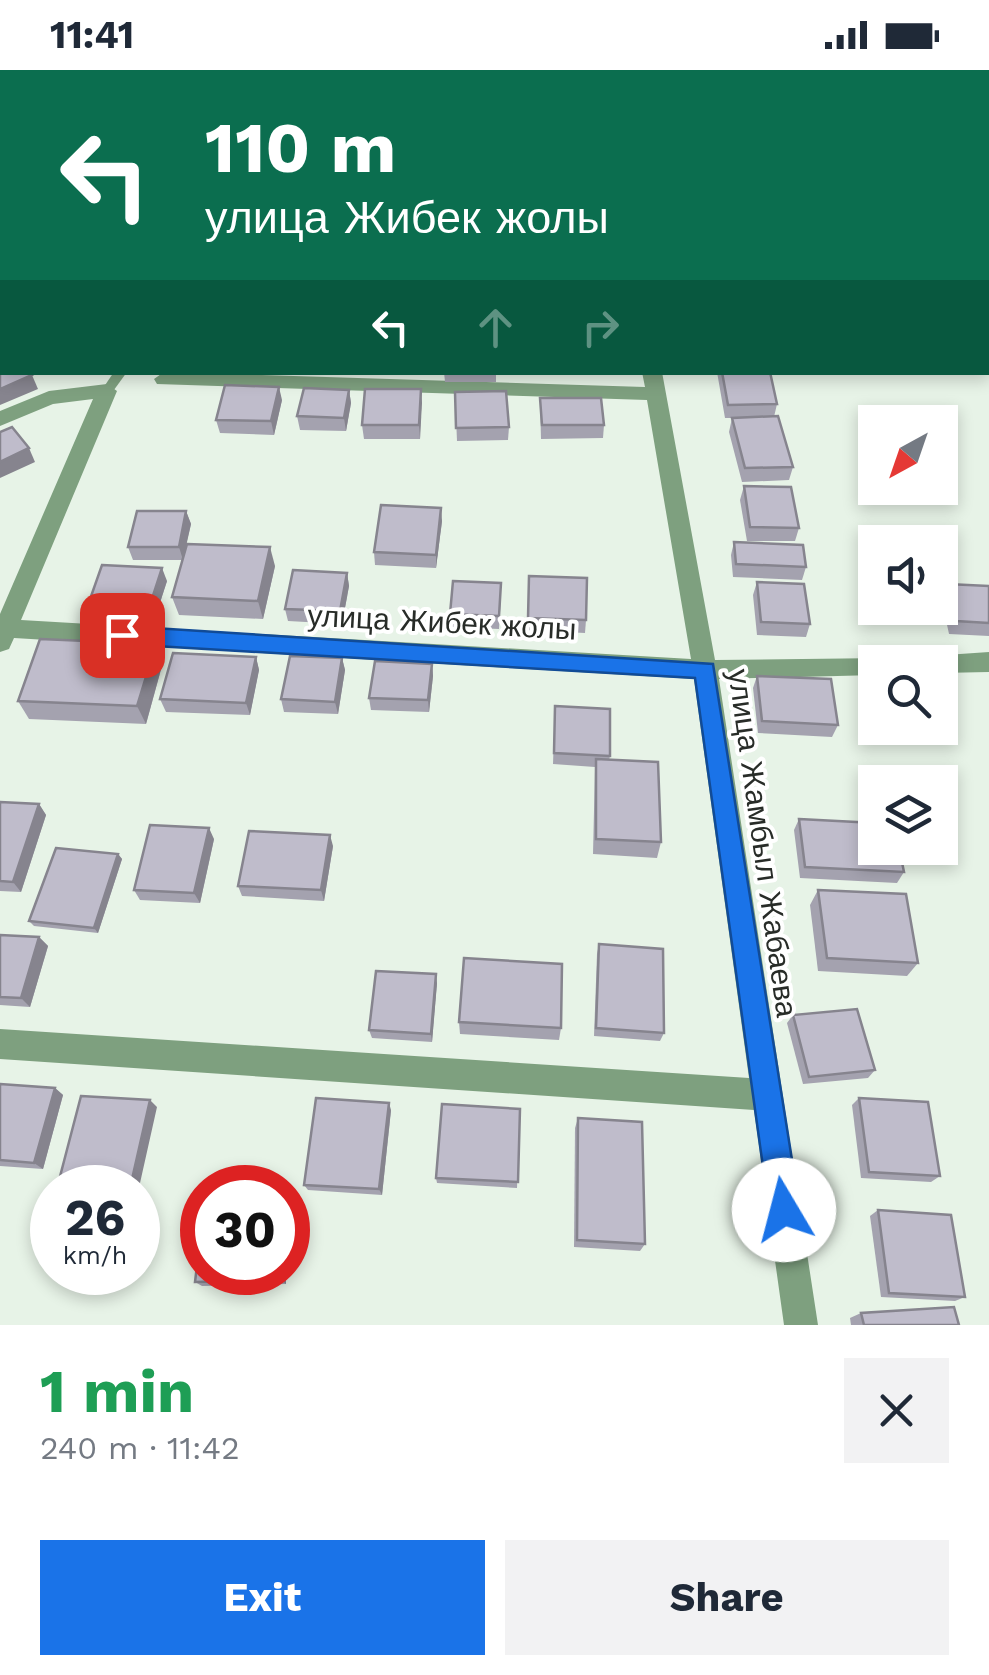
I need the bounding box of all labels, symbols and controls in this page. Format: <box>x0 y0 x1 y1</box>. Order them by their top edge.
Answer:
text: 11:41 <box>50 13 134 57</box>
text: 110 m <box>205 107 396 189</box>
icon: left <box>40 110 170 240</box>
text: улица Жибек жолы <box>205 191 609 244</box>
icon: left <box>363 300 418 355</box>
icon: ahead <box>468 300 523 355</box>
icon: right <box>573 300 628 355</box>
north arrow <box>858 405 958 505</box>
map controls <box>858 405 958 865</box>
button: sound <box>858 525 958 625</box>
pin <box>80 593 165 678</box>
street label: улица Жибек жолы <box>307 597 577 647</box>
icon: arrive <box>95 608 150 663</box>
button: search <box>858 645 958 745</box>
street label: улица Жамбыл Жабаева <box>721 667 805 1020</box>
button: layers <box>858 765 958 865</box>
position arrow <box>732 1158 836 1262</box>
speed limit sign: 30 <box>180 1165 310 1295</box>
text: 26 <box>65 1188 125 1247</box>
text: km/h <box>63 1241 127 1270</box>
text: 1 min <box>40 1356 194 1427</box>
button: close <box>844 1358 949 1463</box>
text: 240 m · 11:42 <box>40 1429 240 1467</box>
button: Exit <box>40 1540 485 1655</box>
button: Share <box>505 1540 949 1655</box>

